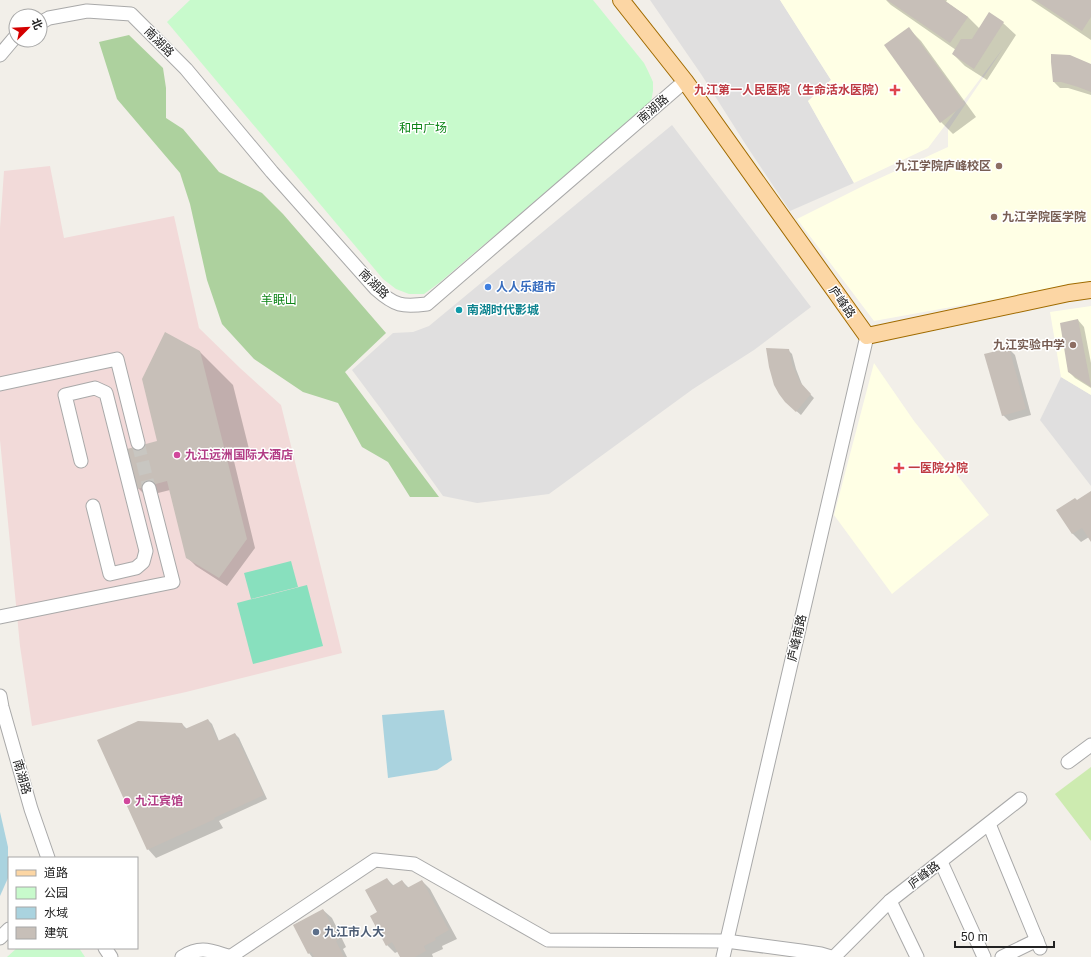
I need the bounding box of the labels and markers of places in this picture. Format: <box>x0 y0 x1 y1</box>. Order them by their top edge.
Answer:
place label: 九江第一人民医院（生命活水医院） <box>694 83 886 97</box>
marker: 九江第一人民医院（生命活水医院） <box>889 84 901 96</box>
place label: 九江学院庐峰校区 <box>895 159 991 173</box>
marker: 九江学院庐峰校区 <box>994 161 1004 171</box>
place label: 九江学院医学院 <box>1002 210 1086 224</box>
marker: 九江学院医学院 <box>989 212 999 222</box>
place label: 人人乐超市 <box>496 280 556 294</box>
marker: 人人乐超市 <box>483 282 493 292</box>
place label: 南湖时代影城 <box>467 303 539 317</box>
marker: 南湖时代影城 <box>454 305 464 315</box>
place label: 九江实验中学 <box>993 338 1065 352</box>
marker: 九江实验中学 <box>1068 340 1078 350</box>
place label: 九江远洲国际大酒店 <box>185 448 293 462</box>
marker: 九江远洲国际大酒店 <box>172 450 182 460</box>
place label: 一医院分院 <box>908 461 968 475</box>
marker: 一医院分院 <box>893 462 905 474</box>
place label: 九江宾馆 <box>135 794 183 808</box>
marker: 九江宾馆 <box>122 796 132 806</box>
place label: 九江市人大 <box>324 925 384 939</box>
marker: 九江市人大 <box>311 927 321 937</box>

